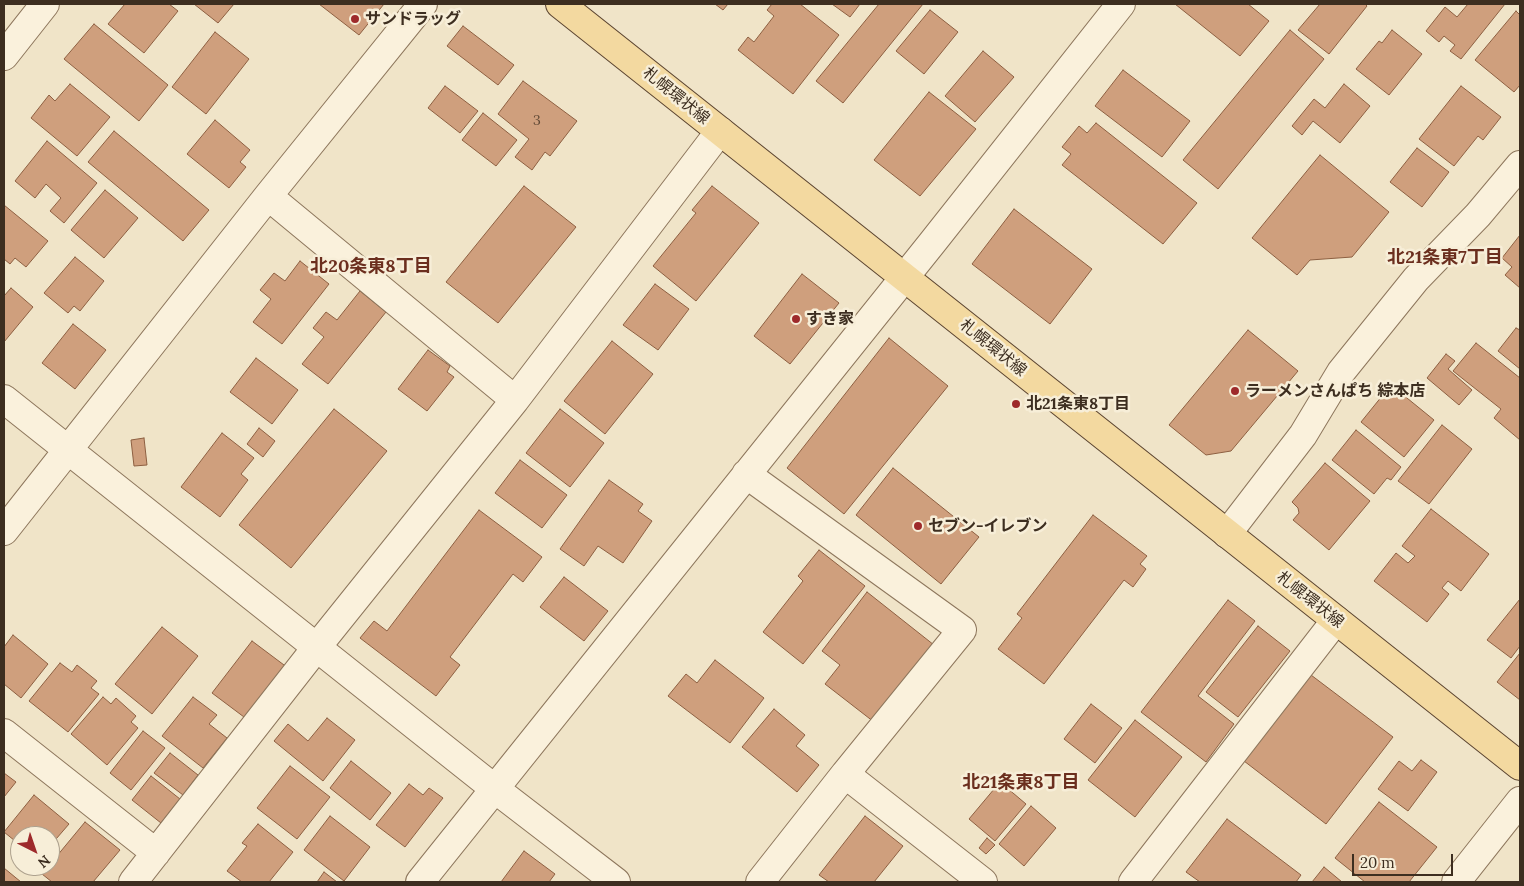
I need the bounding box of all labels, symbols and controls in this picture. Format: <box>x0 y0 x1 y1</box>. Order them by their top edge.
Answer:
place label: サンドラッグ <box>365 9 461 29</box>
marker: サンドラッグ <box>349 13 361 25</box>
street label: 札幌環状線 <box>639 63 713 129</box>
house number: 3 <box>533 113 541 129</box>
district label: 北21条東7丁目 <box>1387 247 1503 269</box>
district label: 北20条東8丁目 <box>310 256 432 278</box>
place label: すき家 <box>806 309 854 329</box>
marker: すき家 <box>790 313 802 325</box>
street label: 札幌環状線 <box>956 315 1030 381</box>
place label: ラーメンさんぱち 綜本店 <box>1245 381 1425 401</box>
marker: ラーメンさんぱち 綜本店 <box>1229 385 1241 397</box>
place label: 北21条東8丁目 <box>1026 394 1130 414</box>
marker: 北21条東8丁目 <box>1010 398 1022 410</box>
place label: セブン-イレブン <box>928 516 1048 536</box>
marker: セブン-イレブン <box>912 520 924 532</box>
street label: 札幌環状線 <box>1273 568 1347 632</box>
district label: 北21条東8丁目 <box>962 772 1080 794</box>
north arrow <box>10 826 60 876</box>
scale bar <box>1354 844 1455 876</box>
text: N <box>34 851 54 872</box>
text: 20 m <box>1360 853 1395 872</box>

